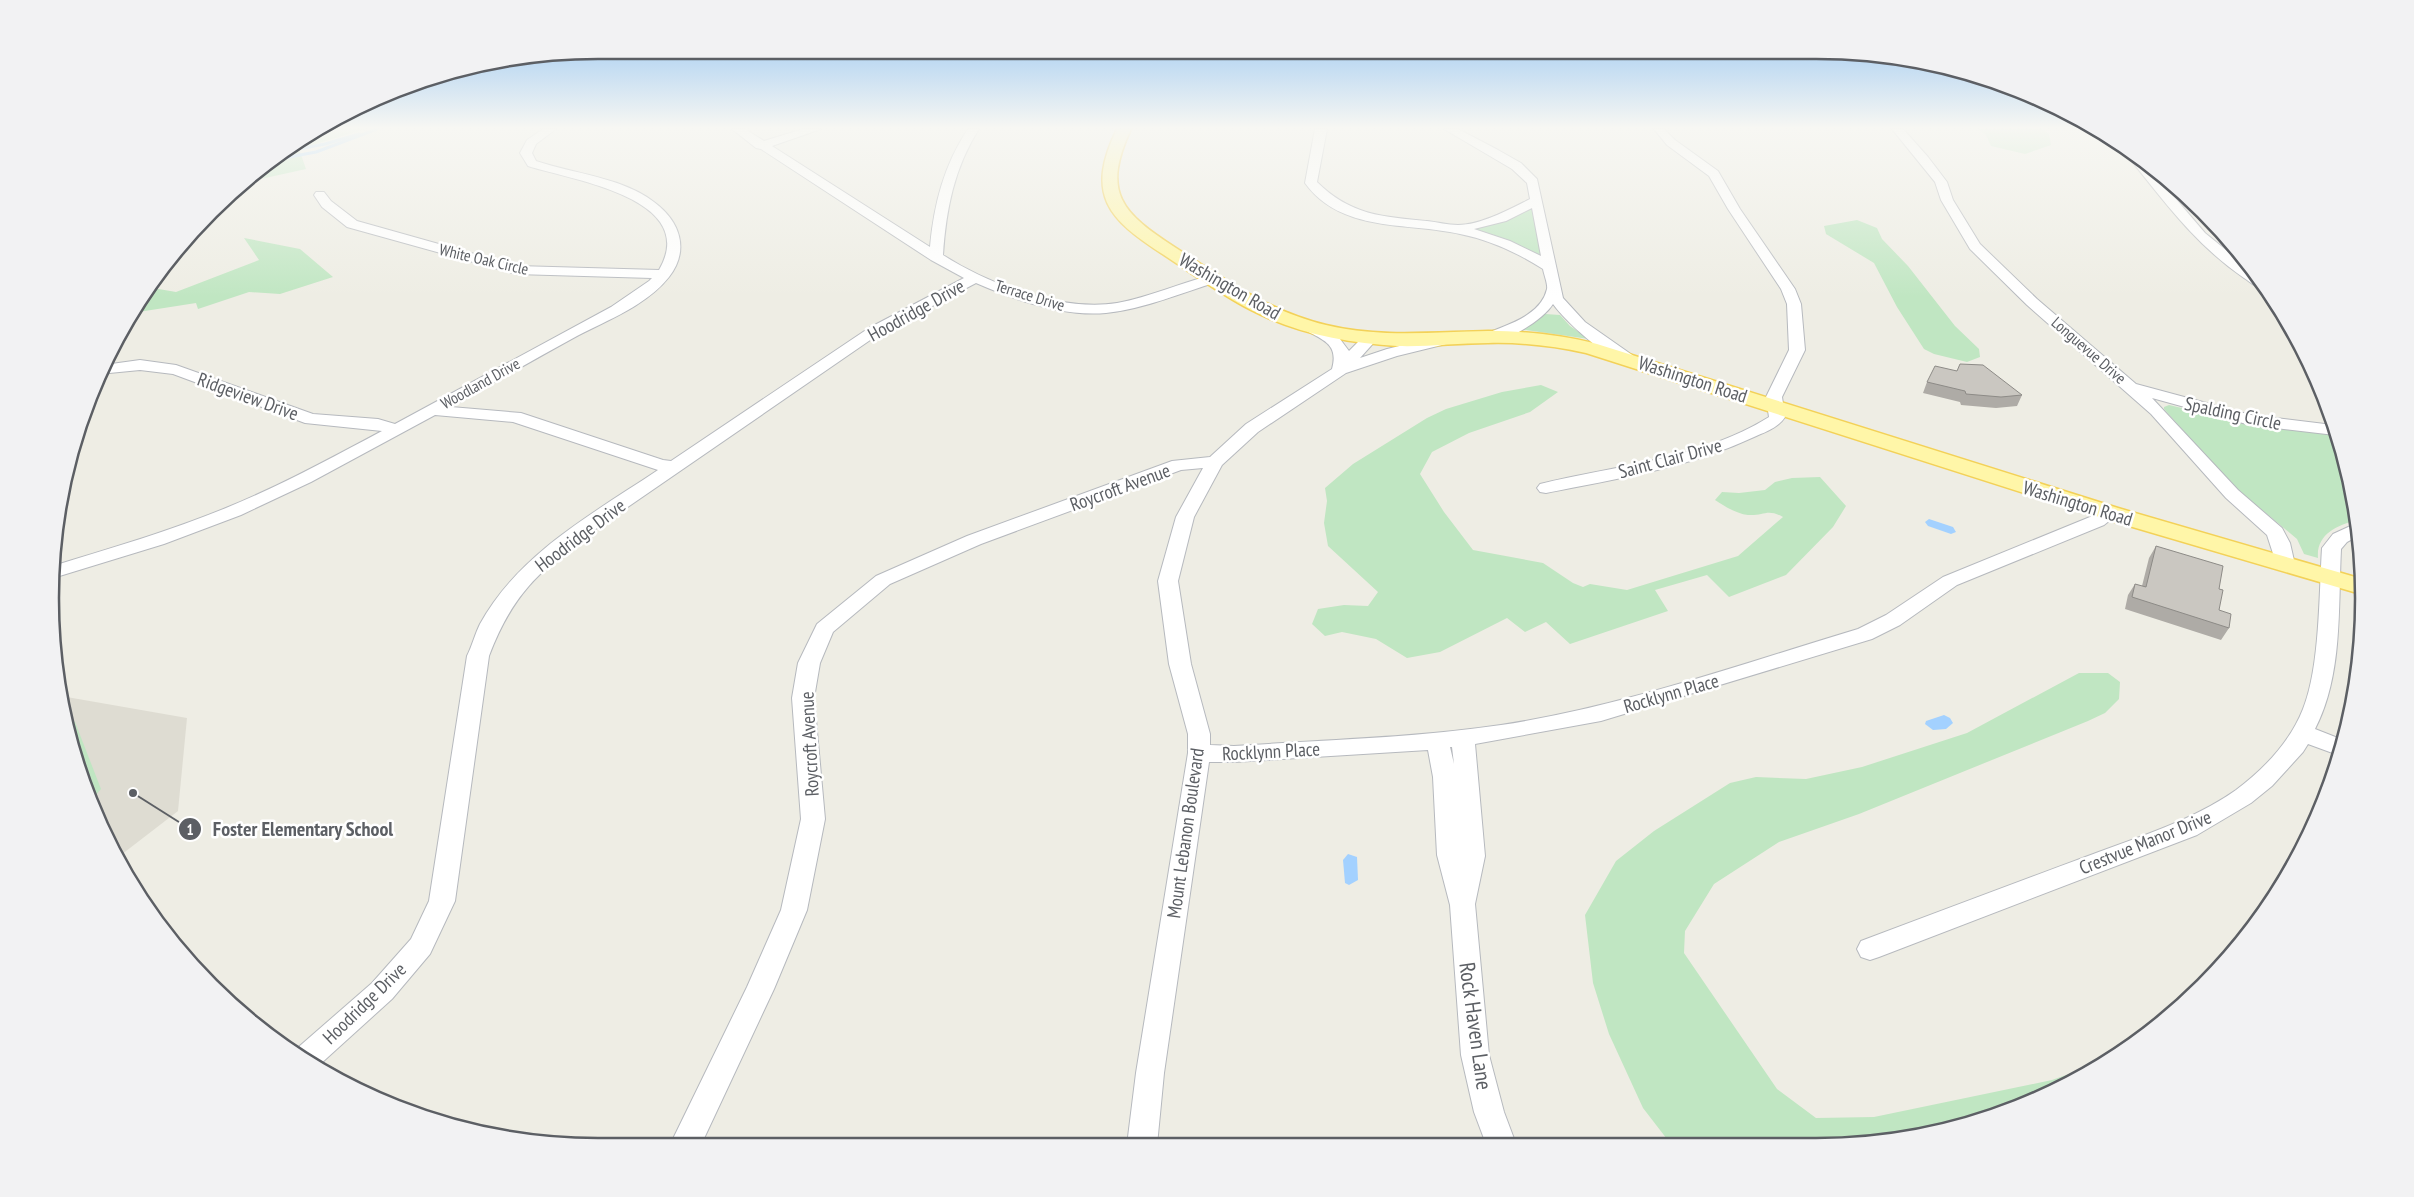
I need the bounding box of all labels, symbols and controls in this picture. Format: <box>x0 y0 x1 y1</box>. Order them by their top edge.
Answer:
street label: White Oak Circle <box>437 239 531 279</box>
street label: Washington Road <box>1175 247 1285 325</box>
street label: Hoodridge Drive <box>863 273 969 346</box>
street label: Terrace Drive <box>993 275 1067 315</box>
street label: Longuevue Drive <box>2048 312 2130 388</box>
street label: Washington Road <box>1635 350 1751 408</box>
street label: Woodland Drive <box>437 353 523 413</box>
street label: Ridgeview Drive <box>194 367 302 425</box>
street label: Spalding Circle <box>2182 391 2284 435</box>
street label: Saint Clair Drive <box>1616 433 1724 483</box>
street label: Roycroft Avenue <box>1067 458 1174 516</box>
street label: Washington Road <box>2020 475 2136 531</box>
street label: Hoodridge Drive <box>530 493 630 577</box>
street label: Rocklynn Place <box>1621 668 1722 718</box>
street label: Roycroft Avenue <box>794 691 824 797</box>
street label: Rocklynn Place <box>1221 736 1321 766</box>
street label: Mount Lebanon Boulevard <box>1161 746 1209 920</box>
street label: Crestvue Manor Drive <box>2075 804 2215 879</box>
callout: Foster Elementary School <box>177 812 403 847</box>
text: Foster Elementary School <box>213 816 393 842</box>
text: 1 <box>186 820 194 839</box>
street label: Hoodridge Drive <box>317 957 411 1049</box>
street label: Rock Haven Lane <box>1453 960 1499 1092</box>

